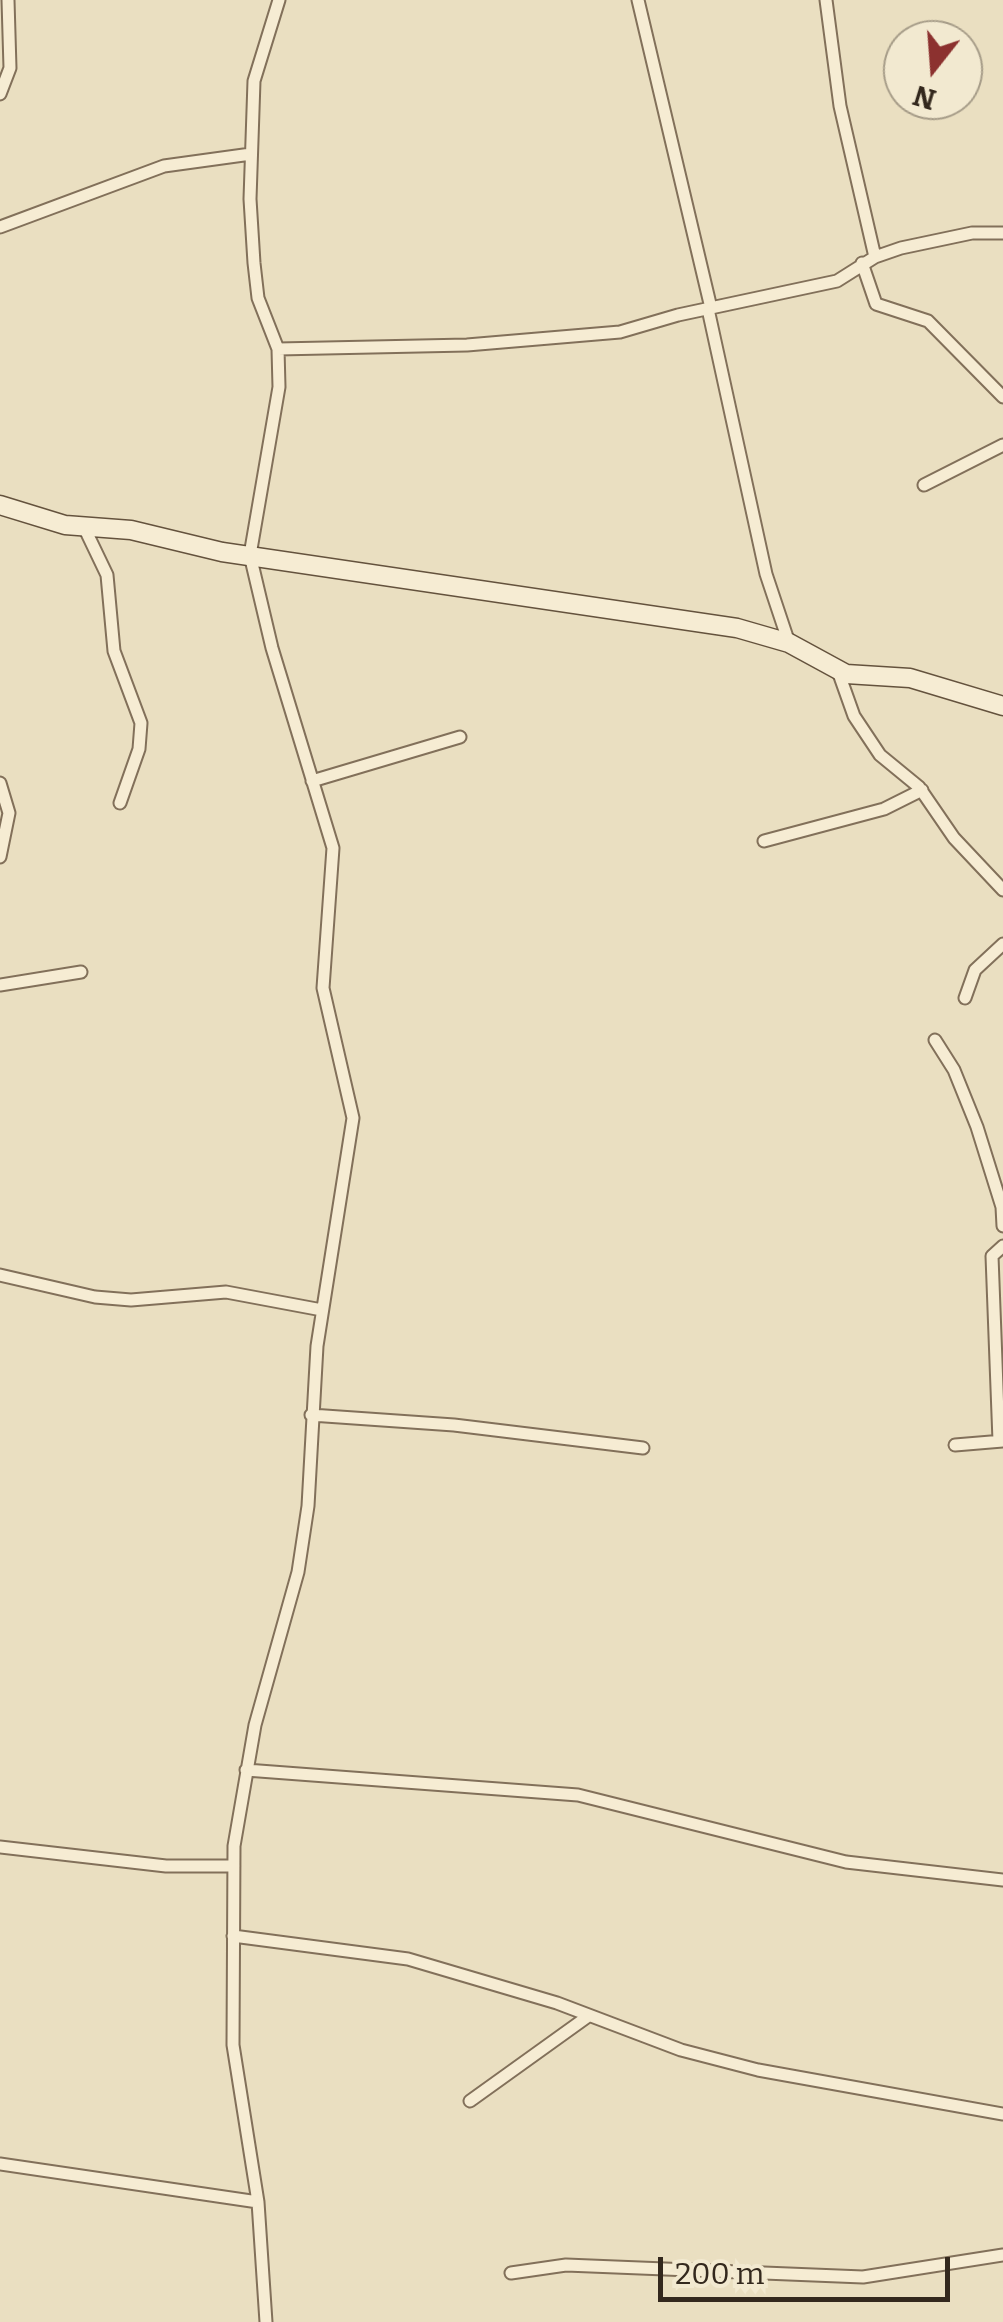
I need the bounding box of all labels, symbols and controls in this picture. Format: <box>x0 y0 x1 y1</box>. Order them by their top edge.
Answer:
north arrow <box>883 20 983 120</box>
text: N <box>910 78 940 116</box>
scale bar <box>663 2237 956 2299</box>
text: 200 m <box>675 2256 764 2292</box>

